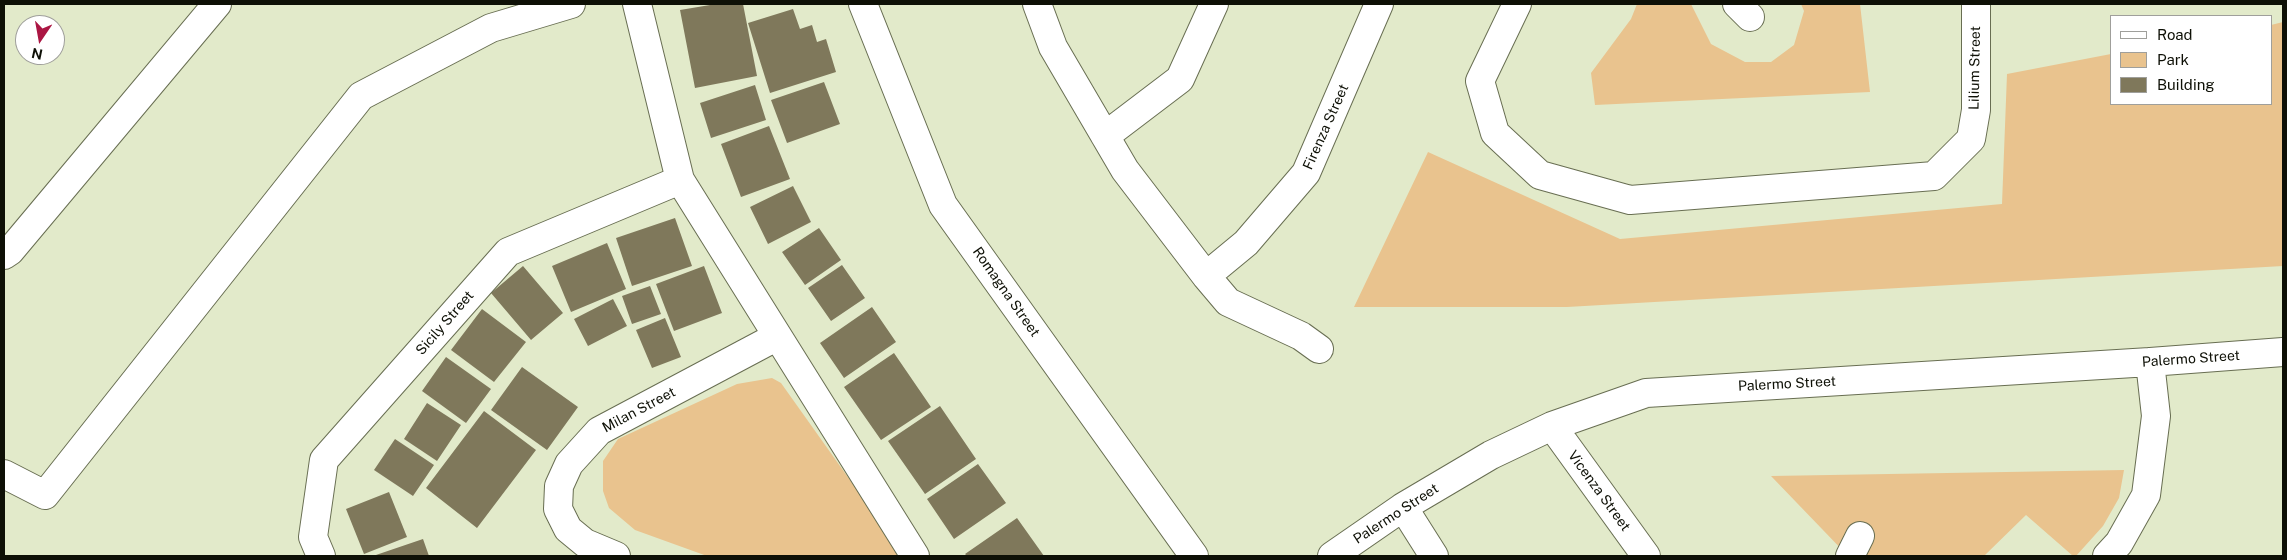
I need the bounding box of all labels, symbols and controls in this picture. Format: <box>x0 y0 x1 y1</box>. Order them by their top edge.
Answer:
north arrow <box>15 15 65 65</box>
legend <box>2110 15 2272 105</box>
street label: Lilium Street <box>1966 26 1984 110</box>
text: Road <box>2157 26 2193 43</box>
text: N <box>30 45 44 63</box>
text: Park <box>2157 51 2189 68</box>
text: Building <box>2157 76 2215 93</box>
street label: Firenza Street <box>1300 82 1352 172</box>
street label: Romagna Street <box>969 244 1043 340</box>
street label: Sicily Street <box>413 287 477 359</box>
street label: Palermo Street <box>2141 347 2241 371</box>
street label: Palermo Street <box>1738 373 1836 395</box>
street label: Milan Street <box>600 384 678 436</box>
street label: Vicenza Street <box>1564 448 1634 534</box>
street label: Palermo Street <box>1350 480 1442 548</box>

